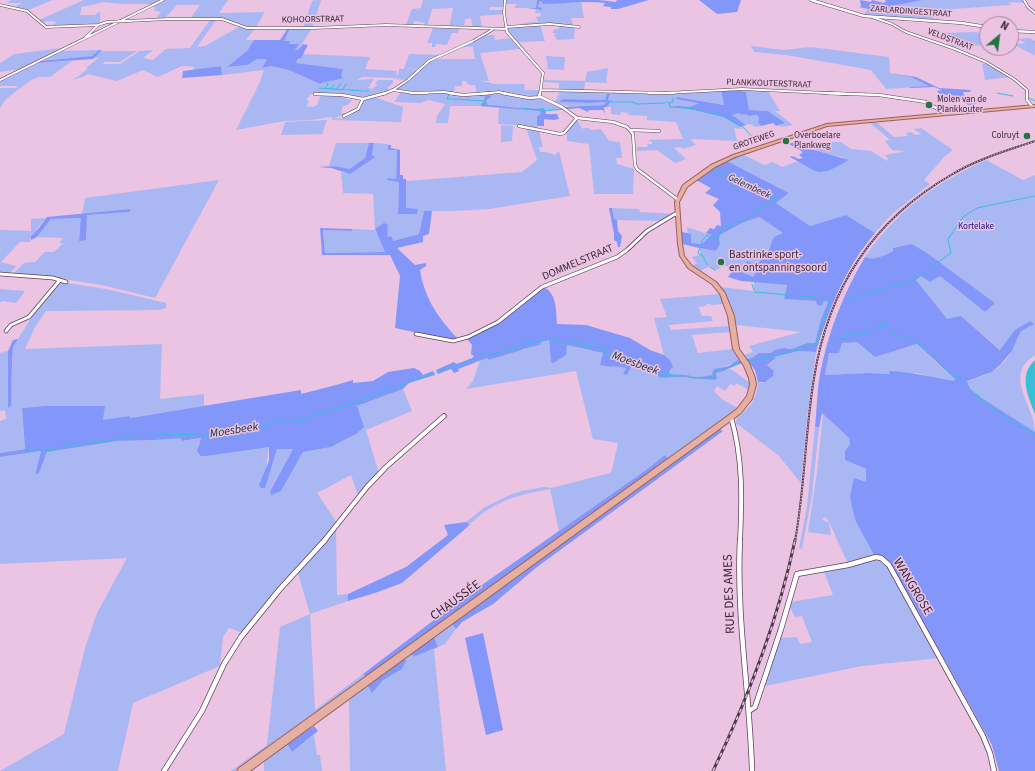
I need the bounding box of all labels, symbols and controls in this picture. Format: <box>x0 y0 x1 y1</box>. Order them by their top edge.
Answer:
street label: ZARLARDINGESTRAAT <box>870 4 952 20</box>
street label: KOHOORSTRAAT <box>282 14 344 26</box>
north arrow <box>979 16 1019 56</box>
text: N <box>998 18 1011 34</box>
street label: VELDSTRAAT <box>926 26 974 54</box>
street label: PLANKKOUTERSTRAAT <box>726 77 812 91</box>
place label: Molen van de Plankkouter <box>937 95 987 116</box>
marker: Molen van de Plankkouter <box>924 100 934 110</box>
street label: GROTEWEG <box>732 129 776 153</box>
place label: Overboelare Plankweg <box>794 131 840 152</box>
place label: Colruyt <box>991 131 1019 141</box>
marker: Colruyt <box>1022 131 1032 141</box>
marker: Overboelare Plankweg <box>781 136 791 146</box>
water label: Gelembeek <box>726 172 772 202</box>
park label: Kortelake <box>958 222 994 232</box>
street label: DOMMELSTRAAT <box>540 242 616 284</box>
place label: Bastrinke sport- en ontspanningsoord <box>729 249 827 275</box>
marker: Bastrinke sport- en ontspanningsoord <box>716 257 726 267</box>
water label: Moesbeek <box>610 349 660 379</box>
water label: Moesbeek <box>209 420 259 442</box>
street label: RUE DES AMES <box>721 554 739 634</box>
street label: WANGROSE <box>889 556 935 618</box>
street label: CHAUSSÉE <box>428 578 484 624</box>

